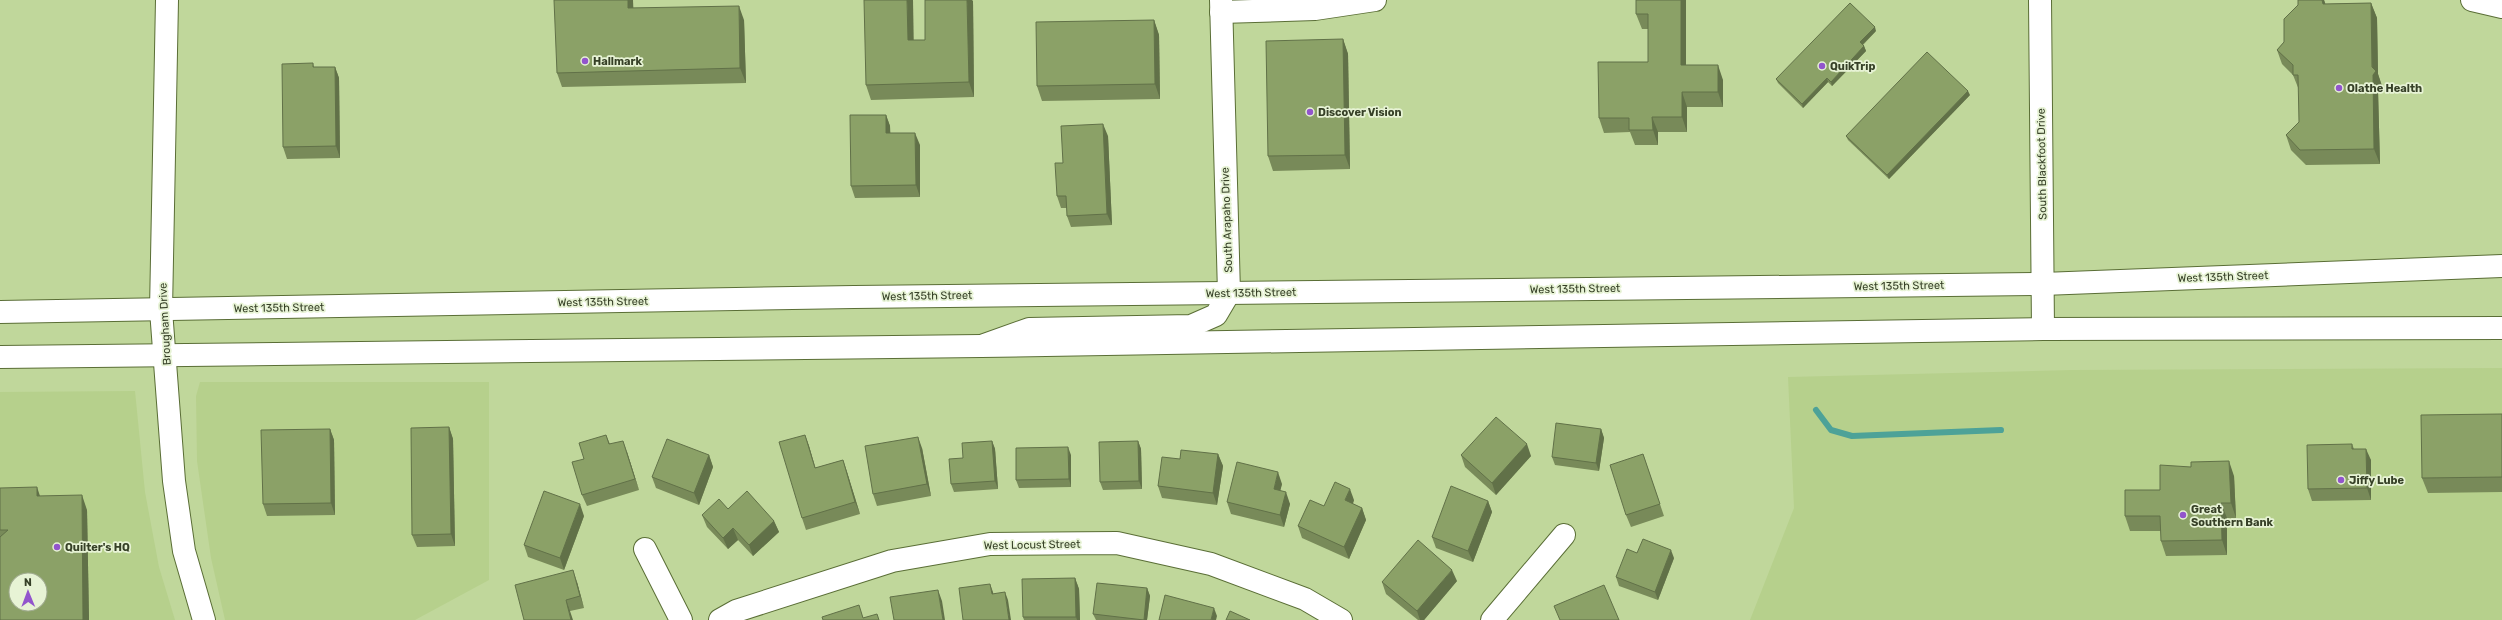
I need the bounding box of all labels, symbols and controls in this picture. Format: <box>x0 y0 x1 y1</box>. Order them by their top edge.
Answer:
place label: Hallmark <box>593 55 643 68</box>
marker: Hallmark <box>580 56 590 66</box>
place label: QuikTrip <box>1830 60 1876 73</box>
marker: QuikTrip <box>1817 61 1827 71</box>
place label: Olathe Health <box>2347 82 2422 95</box>
marker: Olathe Health <box>2334 83 2344 93</box>
place label: Discover Vision <box>1318 106 1401 119</box>
marker: Discover Vision <box>1305 107 1315 117</box>
street label: South Blackfoot Drive <box>2035 108 2049 220</box>
street label: South Arapaho Drive <box>1219 167 1235 273</box>
street label: West 135th Street <box>2177 269 2269 285</box>
street label: West 135th Street <box>1854 279 1945 293</box>
street label: Brougham Drive <box>156 282 174 366</box>
street label: West 135th Street <box>1530 282 1621 296</box>
street label: West 135th Street <box>1206 286 1297 300</box>
street label: West 135th Street <box>882 289 973 303</box>
street label: West 135th Street <box>558 295 649 309</box>
street label: West 135th Street <box>234 301 325 315</box>
place label: Jiffy Lube <box>2349 474 2405 487</box>
marker: Jiffy Lube <box>2336 475 2346 485</box>
place label: Great Southern Bank <box>2191 503 2274 529</box>
marker: Great Southern Bank <box>2178 510 2188 520</box>
street label: West Locust Street <box>983 538 1081 552</box>
place label: Quilter's HQ <box>65 541 130 554</box>
marker: Quilter's HQ <box>52 542 62 552</box>
north arrow <box>8 572 48 612</box>
text: N <box>24 576 32 589</box>

